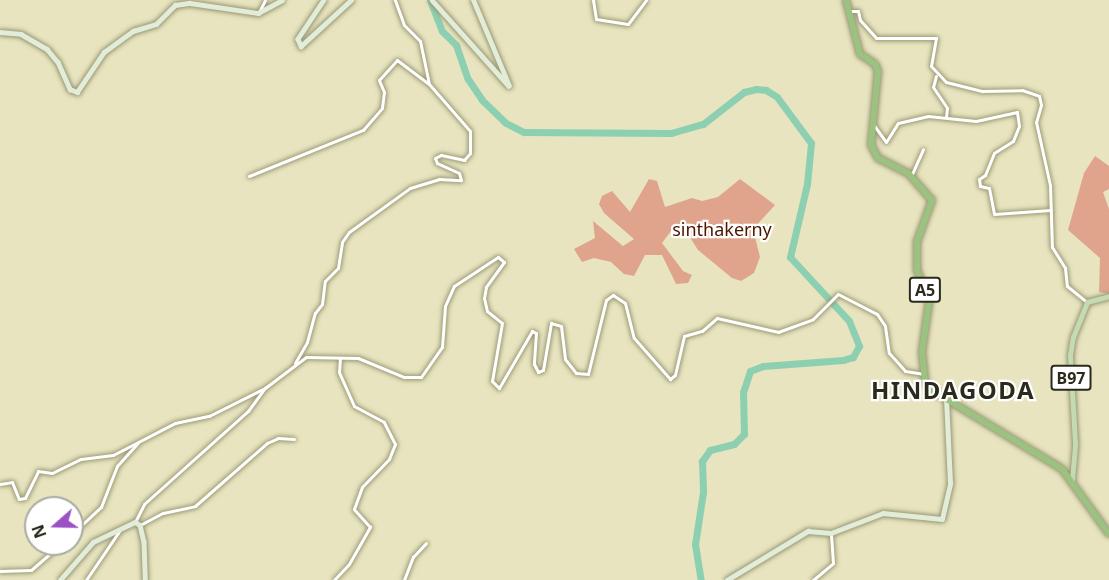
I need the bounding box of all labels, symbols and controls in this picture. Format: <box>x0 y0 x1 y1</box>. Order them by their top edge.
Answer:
park label: sinthakerny <box>672 218 772 240</box>
road number: A5 <box>908 277 942 303</box>
road number: B97 <box>1050 365 1092 391</box>
district label: HINDAGODA <box>871 376 1035 404</box>
north arrow <box>24 496 84 556</box>
text: N <box>26 522 52 541</box>

